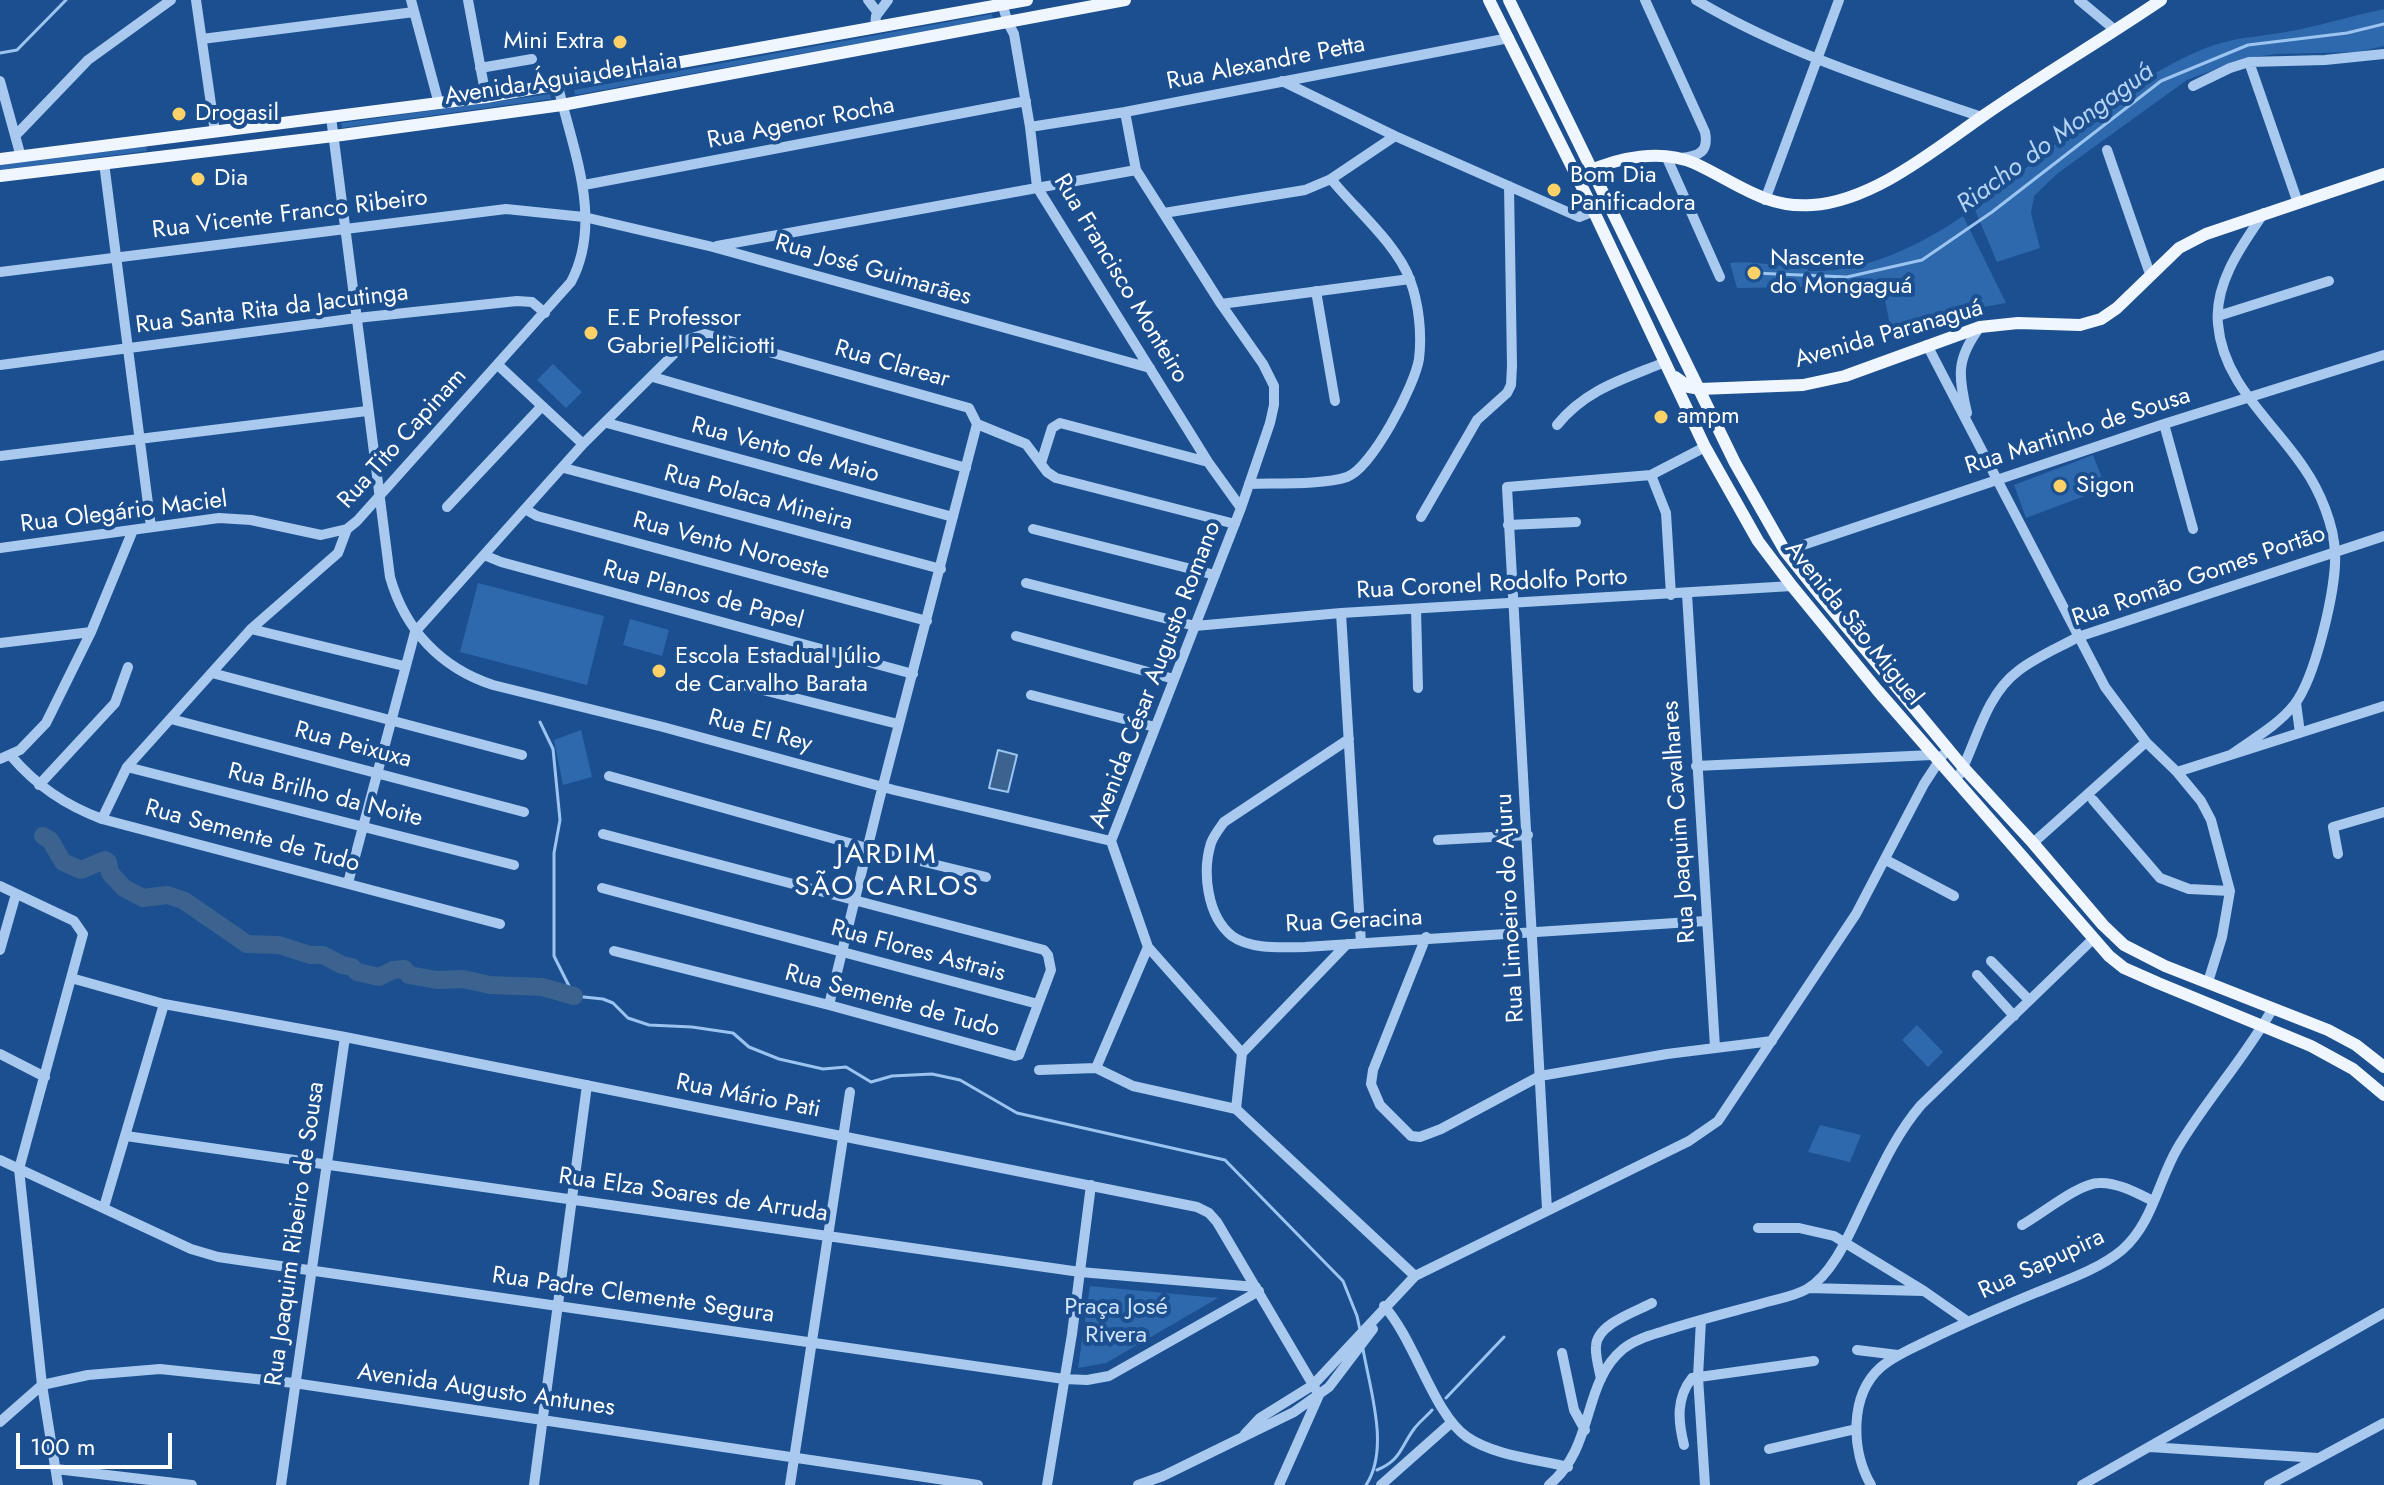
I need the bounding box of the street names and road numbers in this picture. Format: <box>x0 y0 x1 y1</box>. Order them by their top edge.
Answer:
street label: Rua Alexandre Petta <box>1164 31 1368 97</box>
street label: Avenida Águia de Haia <box>443 47 679 113</box>
street label: Rua Agenor Rocha <box>705 92 897 156</box>
street label: Rua Francisco Monteiro <box>1046 169 1194 389</box>
street label: Rua Vicente Franco Ribeiro <box>151 184 429 246</box>
street label: Rua José Guimarães <box>772 229 974 313</box>
street label: Rua Santa Rita da Jacutinga <box>134 279 410 341</box>
street label: Avenida Paranaguá <box>1792 294 1986 376</box>
street label: Rua Clarear <box>831 335 953 395</box>
street label: Rua Tito Capinam <box>332 363 474 515</box>
street label: Rua Martinho de Sousa <box>1962 382 2194 482</box>
street label: Rua Vento de Maio <box>688 412 882 490</box>
street label: Rua Polaca Mineira <box>660 460 856 538</box>
street label: Rua Olegário Maciel <box>19 486 229 540</box>
street label: Rua Vento Noroeste <box>629 507 833 587</box>
street label: Avenida César Augusto Romano <box>1084 517 1228 833</box>
street label: Rua Romão Gomes Portão <box>2069 520 2329 634</box>
street label: Avenida São Miguel <box>1778 536 1928 712</box>
street label: Rua Planos de Papel <box>600 555 806 637</box>
street label: Rua Coronel Rodolfo Porto <box>1356 564 1628 606</box>
street label: Rua Joaquim Cavalhares <box>1657 700 1703 944</box>
street label: Rua El Rey <box>705 704 815 760</box>
street label: Rua Peixuxa <box>291 717 415 775</box>
street label: Rua Brilho da Noite <box>225 758 425 834</box>
street label: Rua Limoeiro do Ajuru <box>1491 793 1531 1023</box>
street label: Rua Semente de Tudo <box>141 794 363 880</box>
street label: Rua Geracina <box>1285 904 1423 940</box>
street label: Rua Flores Astrais <box>828 915 1008 989</box>
street label: Rua Semente de Tudo <box>781 959 1003 1045</box>
street label: Rua Mário Pati <box>673 1069 823 1125</box>
street label: Rua Joaquim Ribeiro de Sousa <box>260 1080 332 1388</box>
street label: Rua Elza Soares de Arruda <box>557 1163 829 1229</box>
street label: Rua Sapupira <box>1975 1223 2109 1307</box>
street label: Rua Padre Clemente Segura <box>490 1262 776 1330</box>
street label: Avenida Augusto Antunes <box>355 1359 617 1423</box>

